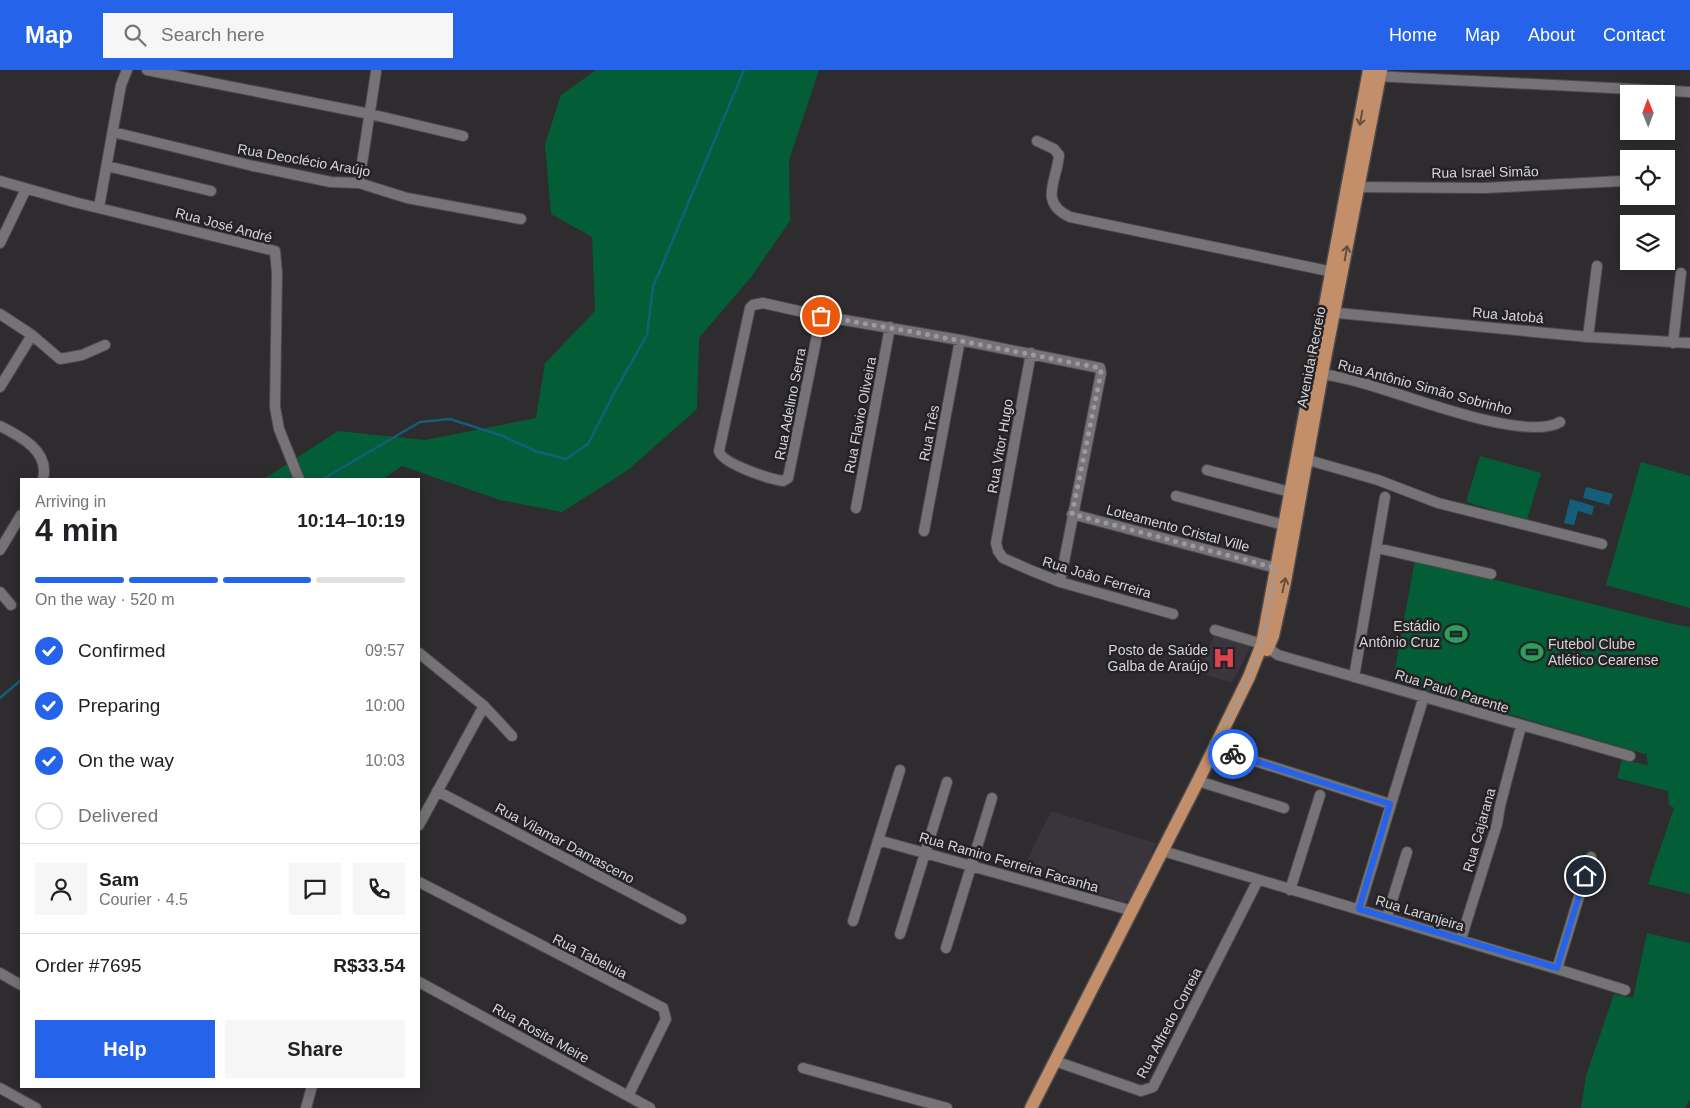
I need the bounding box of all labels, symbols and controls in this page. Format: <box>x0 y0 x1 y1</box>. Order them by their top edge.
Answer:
search box <box>103 13 453 58</box>
text: Map <box>25 21 73 48</box>
icon: search <box>121 21 149 49</box>
text: Search here <box>161 24 265 45</box>
text: Home <box>1389 25 1437 45</box>
text: Map <box>1465 25 1500 45</box>
text: About <box>1528 25 1575 45</box>
text: Contact <box>1603 25 1665 45</box>
north arrow <box>1620 85 1675 140</box>
map controls <box>1620 85 1675 270</box>
one-way arrow <box>1355 110 1365 126</box>
street label: Rua Deoclécio Araújo <box>236 140 372 180</box>
button: locate <box>1620 150 1675 205</box>
street label: Rua Israel Simão <box>1431 163 1539 181</box>
street label: Rua José André <box>174 204 274 246</box>
button: layers <box>1620 215 1675 270</box>
one-way arrow <box>1341 245 1351 261</box>
pin <box>800 295 842 337</box>
icon: bag <box>807 302 835 330</box>
street label: Rua Jatobá <box>1472 304 1545 326</box>
street label: Avenida Recreio <box>1293 305 1329 409</box>
street label: Rua Adelino Serra <box>771 347 809 461</box>
street label: Rua Flavio Oliveira <box>841 355 879 475</box>
street label: Rua Antônio Simão Sobrinho <box>1336 356 1514 418</box>
street label: Rua Vitor Hugo <box>984 397 1016 494</box>
street label: Rua Três <box>916 404 942 462</box>
text: Arriving in <box>35 493 106 510</box>
street label: Loteamento Cristal Ville <box>1105 501 1252 555</box>
text: 10:14–10:19 <box>297 510 405 531</box>
text: 4 min <box>35 512 119 548</box>
street label: Rua João Ferreira <box>1041 553 1153 601</box>
one-way arrow <box>1280 577 1289 593</box>
text: On the way · 520 m <box>35 591 175 608</box>
place label: Estádio Antônio Cruz <box>1359 618 1440 650</box>
sports icon: Estádio Antônio Cruz <box>1443 621 1469 647</box>
place label: Futebol Clube Atlético Cearense <box>1548 636 1659 668</box>
icon: check <box>35 637 63 665</box>
sports icon: Futebol Clube Atlético Cearense <box>1519 639 1545 665</box>
text: Confirmed <box>78 640 166 661</box>
text: 09:57 <box>365 642 405 659</box>
place label: Posto de Saúde Galba de Araújo <box>1108 642 1208 674</box>
hospital icon: Posto de Saúde Galba de Araújo <box>1211 645 1237 671</box>
street label: Rua Paulo Parente <box>1393 666 1511 716</box>
icon: check <box>35 692 63 720</box>
text: Preparing <box>78 695 160 716</box>
text: 10:00 <box>365 697 405 714</box>
courier <box>1208 729 1258 779</box>
icon: bike <box>1219 740 1247 768</box>
icon: check <box>35 747 63 775</box>
text: On the way <box>78 750 174 771</box>
text: 10:03 <box>365 752 405 769</box>
street label: Rua Cajarana <box>1459 786 1499 874</box>
street label: Rua Vilamar Damasceno <box>493 799 638 887</box>
text: Delivered <box>78 805 158 826</box>
street label: Rua Ramiro Ferreira Facanha <box>917 829 1101 895</box>
pin <box>1564 855 1606 897</box>
icon: home <box>1571 862 1599 890</box>
button: person <box>35 863 87 915</box>
button: chat <box>289 863 341 915</box>
button: phone <box>353 863 405 915</box>
text: Sam <box>99 869 139 890</box>
text: Courier · 4.5 <box>99 891 188 908</box>
street label: Rua Laranjeira <box>1374 892 1466 934</box>
street label: Rua Tabeluia <box>550 930 630 982</box>
text: Order #7695 <box>35 955 142 976</box>
text: R$33.54 <box>333 955 405 976</box>
street label: Rua Alfredo Correia <box>1133 965 1205 1081</box>
street label: Rua Rosita Meire <box>490 1000 592 1066</box>
button: Help <box>35 1020 215 1078</box>
button: Share <box>225 1020 405 1078</box>

